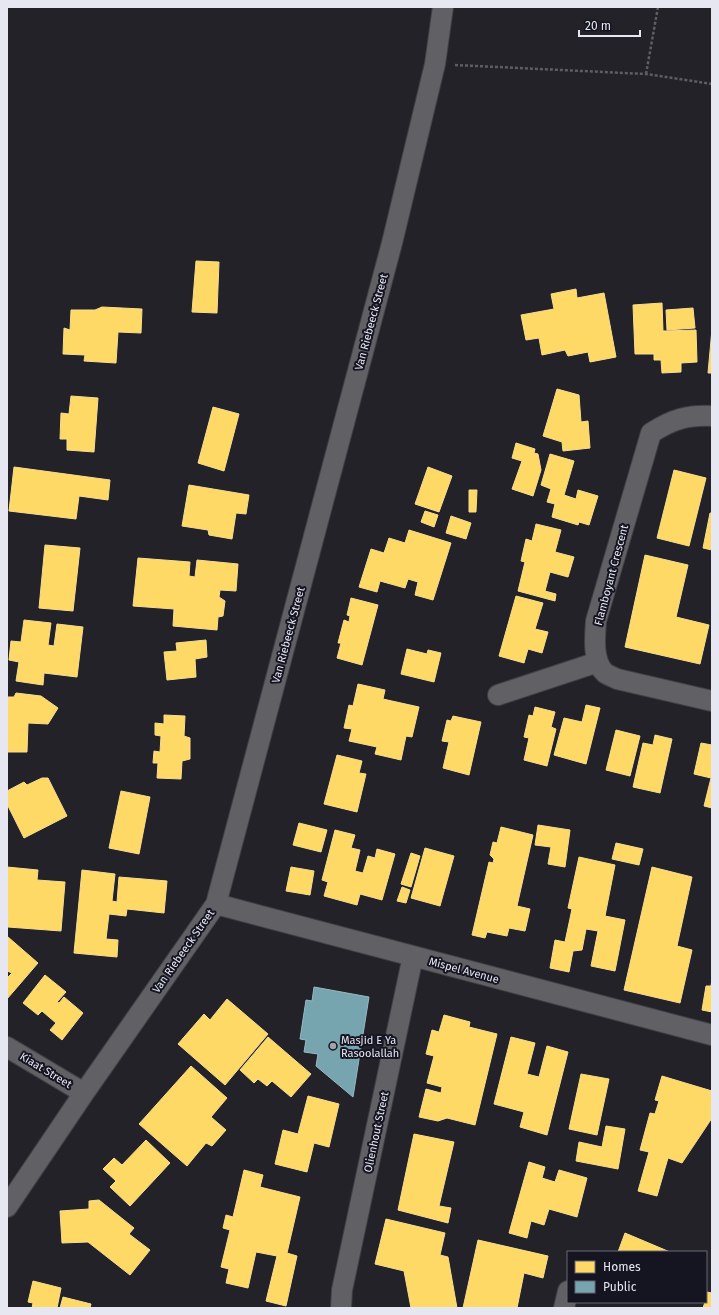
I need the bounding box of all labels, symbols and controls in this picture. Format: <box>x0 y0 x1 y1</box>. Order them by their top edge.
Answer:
scale bar <box>579 12 640 38</box>
text: 20 m <box>585 19 611 33</box>
street label: Van Riebeeck Street <box>352 273 391 372</box>
street label: Flamboyant Crescent <box>592 523 631 627</box>
street label: Van Riebeeck Street <box>269 586 308 685</box>
street label: Van Riebeeck Street <box>150 907 217 996</box>
street label: Mispel Avenue <box>427 955 500 986</box>
place label: Masjid E Ya Rasoolallah <box>341 1034 399 1060</box>
marker: Masjid E Ya Rasoolallah <box>328 1041 338 1051</box>
street label: Kiaat Street <box>17 1050 74 1091</box>
street label: Olienhout Street <box>362 1090 391 1174</box>
legend <box>567 1251 707 1303</box>
text: Homes <box>603 1260 641 1274</box>
text: Public <box>603 1280 637 1294</box>

